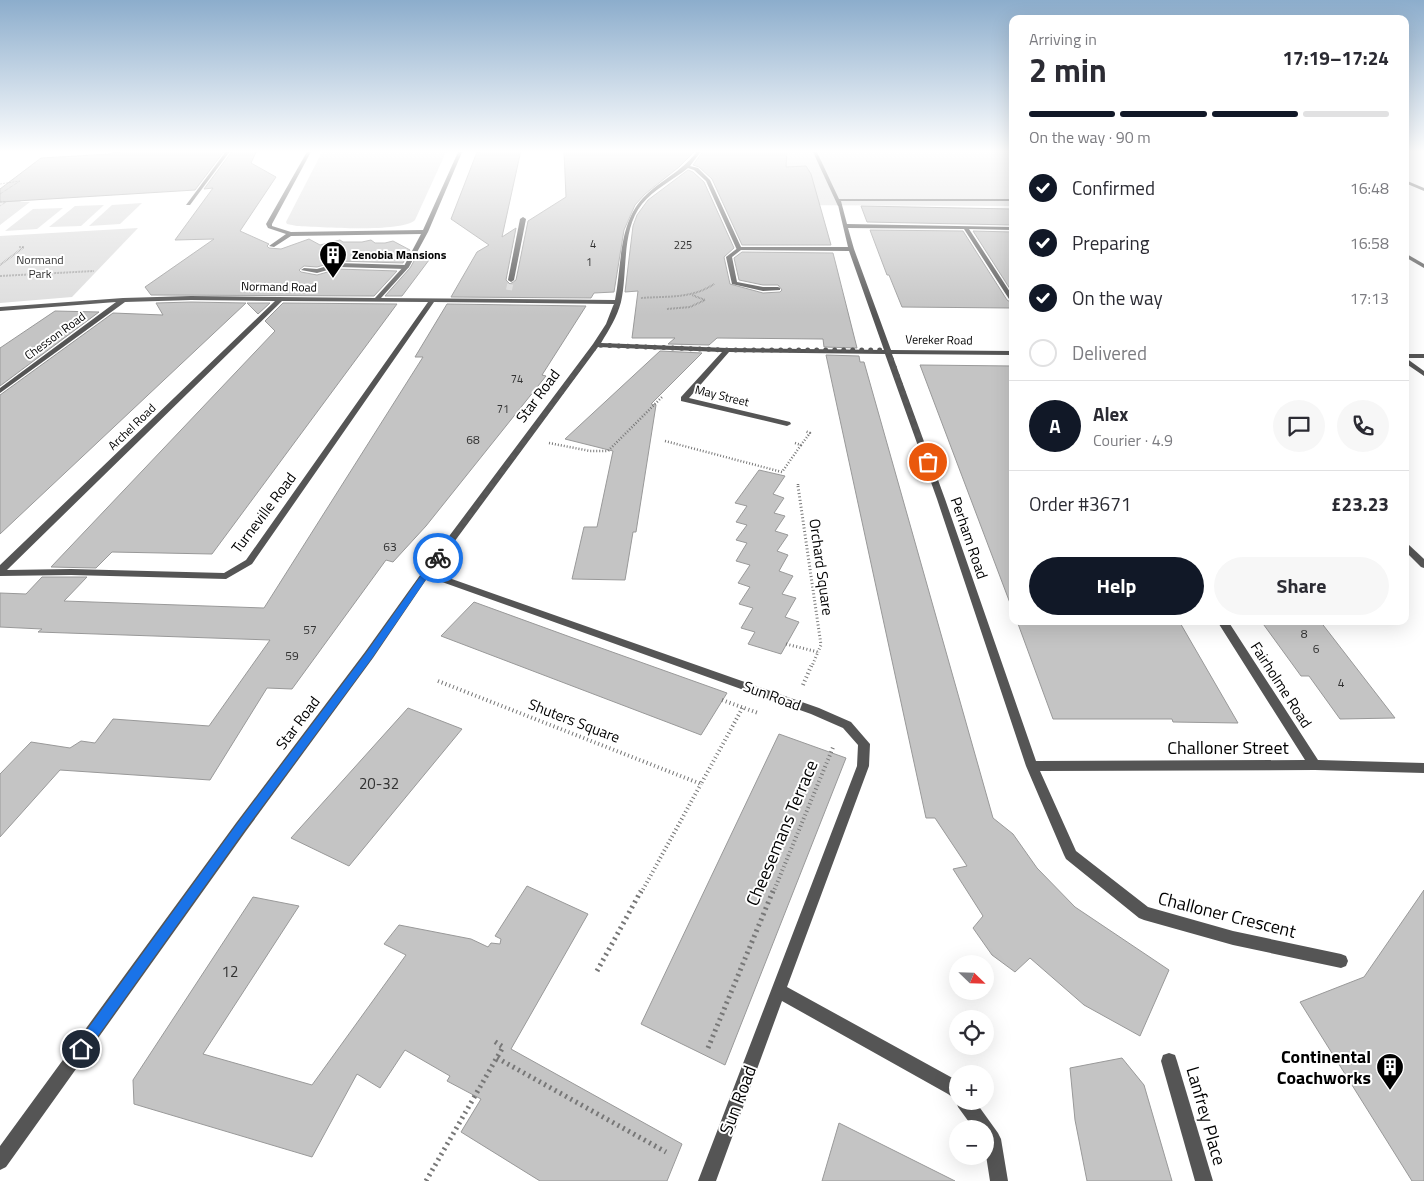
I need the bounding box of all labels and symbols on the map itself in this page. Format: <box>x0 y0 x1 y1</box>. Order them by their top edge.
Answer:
house number: 4 <box>590 236 596 252</box>
house number: 225 <box>674 237 692 253</box>
building icon: Zenobia Mansions <box>318 240 348 279</box>
place label: Zenobia Mansions <box>352 245 447 264</box>
park label: Normand Park <box>16 250 64 283</box>
house number: 1 <box>586 254 592 270</box>
street label: Normand Road <box>241 276 317 297</box>
street label: Chesson Road <box>20 307 89 364</box>
street label: Vereker Road <box>905 329 973 350</box>
street label: Star Road <box>510 364 565 427</box>
house number: 74 <box>511 371 523 387</box>
street label: May Street <box>693 380 752 412</box>
street label: Archel Road <box>103 399 160 454</box>
house number: 71 <box>497 401 509 417</box>
house number: 68 <box>466 430 480 449</box>
pin <box>907 441 949 483</box>
street label: Turneville Road <box>226 467 302 558</box>
street label: Perham Road <box>945 494 994 582</box>
street label: Orchard Square <box>803 517 840 617</box>
courier <box>413 533 463 583</box>
house number: 63 <box>383 537 397 556</box>
house number: 57 <box>303 620 317 639</box>
house number: 8 <box>1301 624 1308 643</box>
street label: Fairholme Road <box>1245 637 1318 732</box>
house number: 6 <box>1313 639 1320 658</box>
house number: 59 <box>285 646 299 665</box>
house number: 4 <box>1338 673 1345 692</box>
street label: Sun Road <box>740 674 804 717</box>
street label: Star Road <box>270 691 325 754</box>
street label: Shuters Square <box>525 692 623 749</box>
street label: Challoner Street <box>1167 734 1289 761</box>
street label: Cheesemans Terrace <box>739 756 825 910</box>
house number: 20-32 <box>359 772 399 795</box>
street label: Challoner Crescent <box>1155 884 1300 945</box>
north arrow <box>949 955 994 1000</box>
house number: 12 <box>222 960 238 983</box>
pin <box>60 1028 102 1070</box>
place label: Continental Coachworks <box>1277 1043 1371 1091</box>
building icon: Continental Coachworks <box>1375 1052 1405 1091</box>
street label: Sun Road <box>712 1061 763 1138</box>
street label: Lanfrey Place <box>1180 1063 1233 1168</box>

